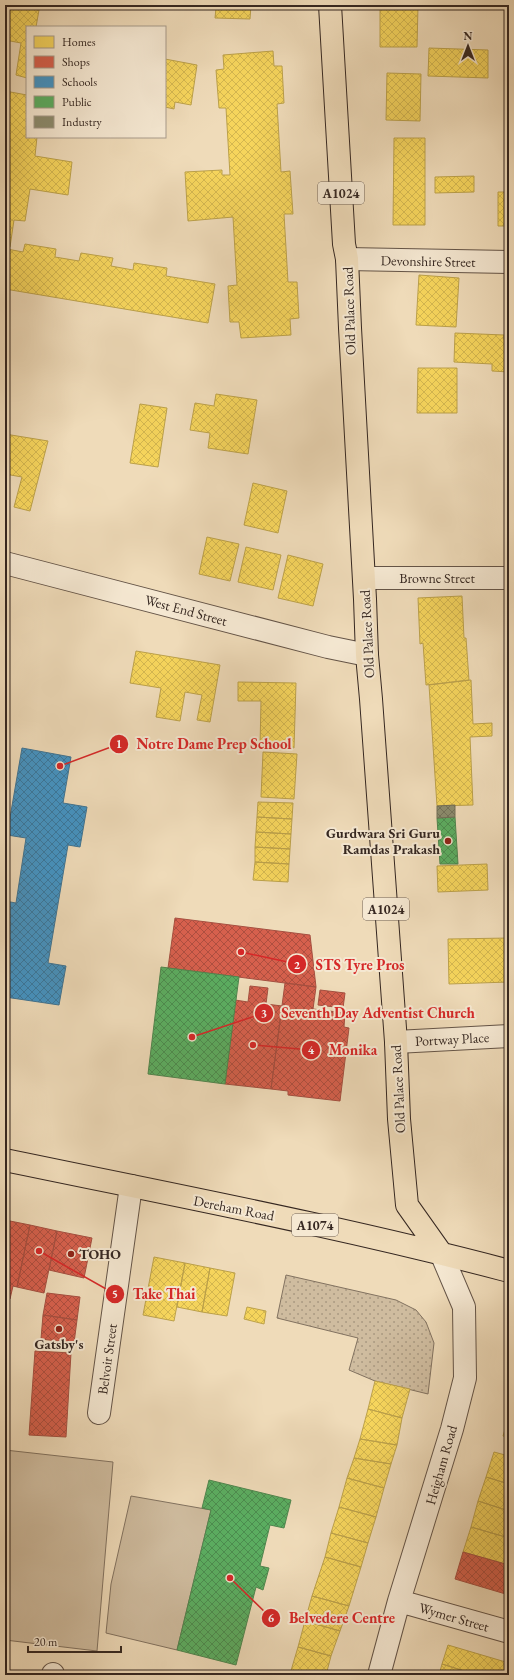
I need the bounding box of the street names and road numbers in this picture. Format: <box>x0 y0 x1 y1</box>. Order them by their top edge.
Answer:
road number: A1024 <box>318 182 364 204</box>
street label: Devonshire Street <box>380 251 476 271</box>
street label: Old Palace Road <box>338 266 360 356</box>
street label: Browne Street <box>399 569 475 587</box>
street label: Old Palace Road <box>356 588 378 679</box>
street label: West End Street <box>143 590 230 630</box>
road number: A1024 <box>363 898 409 920</box>
street label: Portway Place <box>414 1028 490 1050</box>
street label: Old Palace Road <box>387 1043 409 1134</box>
street label: Dereham Road <box>192 1191 277 1225</box>
road number: A1074 <box>292 1214 338 1236</box>
street label: Belvoir Street <box>93 1322 121 1396</box>
street label: Heigham Road <box>421 1422 461 1507</box>
street label: Wymer Street <box>417 1598 492 1636</box>

